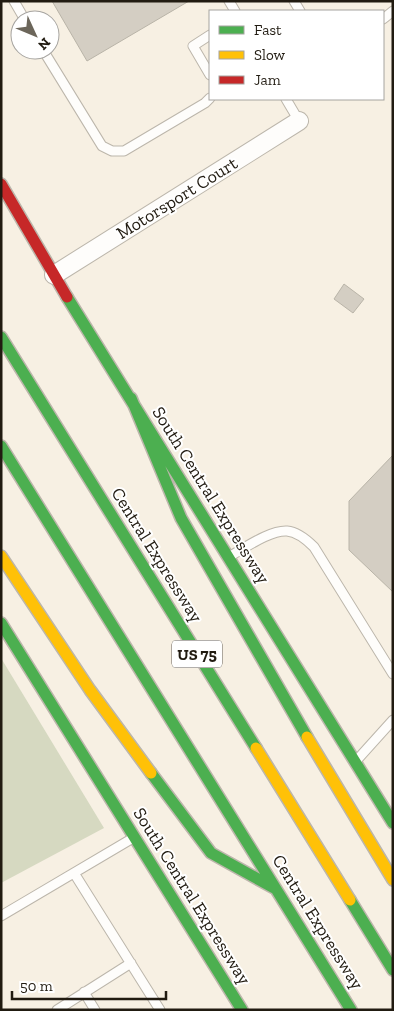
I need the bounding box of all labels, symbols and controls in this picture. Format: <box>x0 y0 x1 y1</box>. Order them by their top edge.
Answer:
north arrow <box>10 10 60 60</box>
legend <box>209 10 384 100</box>
text: Fast <box>254 21 282 39</box>
text: N <box>34 34 54 54</box>
text: Slow <box>254 46 286 64</box>
text: Jam <box>254 71 281 89</box>
street label: Motorsport Court <box>112 152 242 244</box>
street label: South Central Expressway <box>148 402 274 588</box>
street label: Central Expressway <box>107 484 207 626</box>
road number: US 75 <box>172 641 222 668</box>
street label: South Central Expressway <box>128 803 256 989</box>
street label: Central Expressway <box>268 850 369 994</box>
scale bar <box>12 968 166 1000</box>
text: 50 m <box>20 977 53 995</box>

